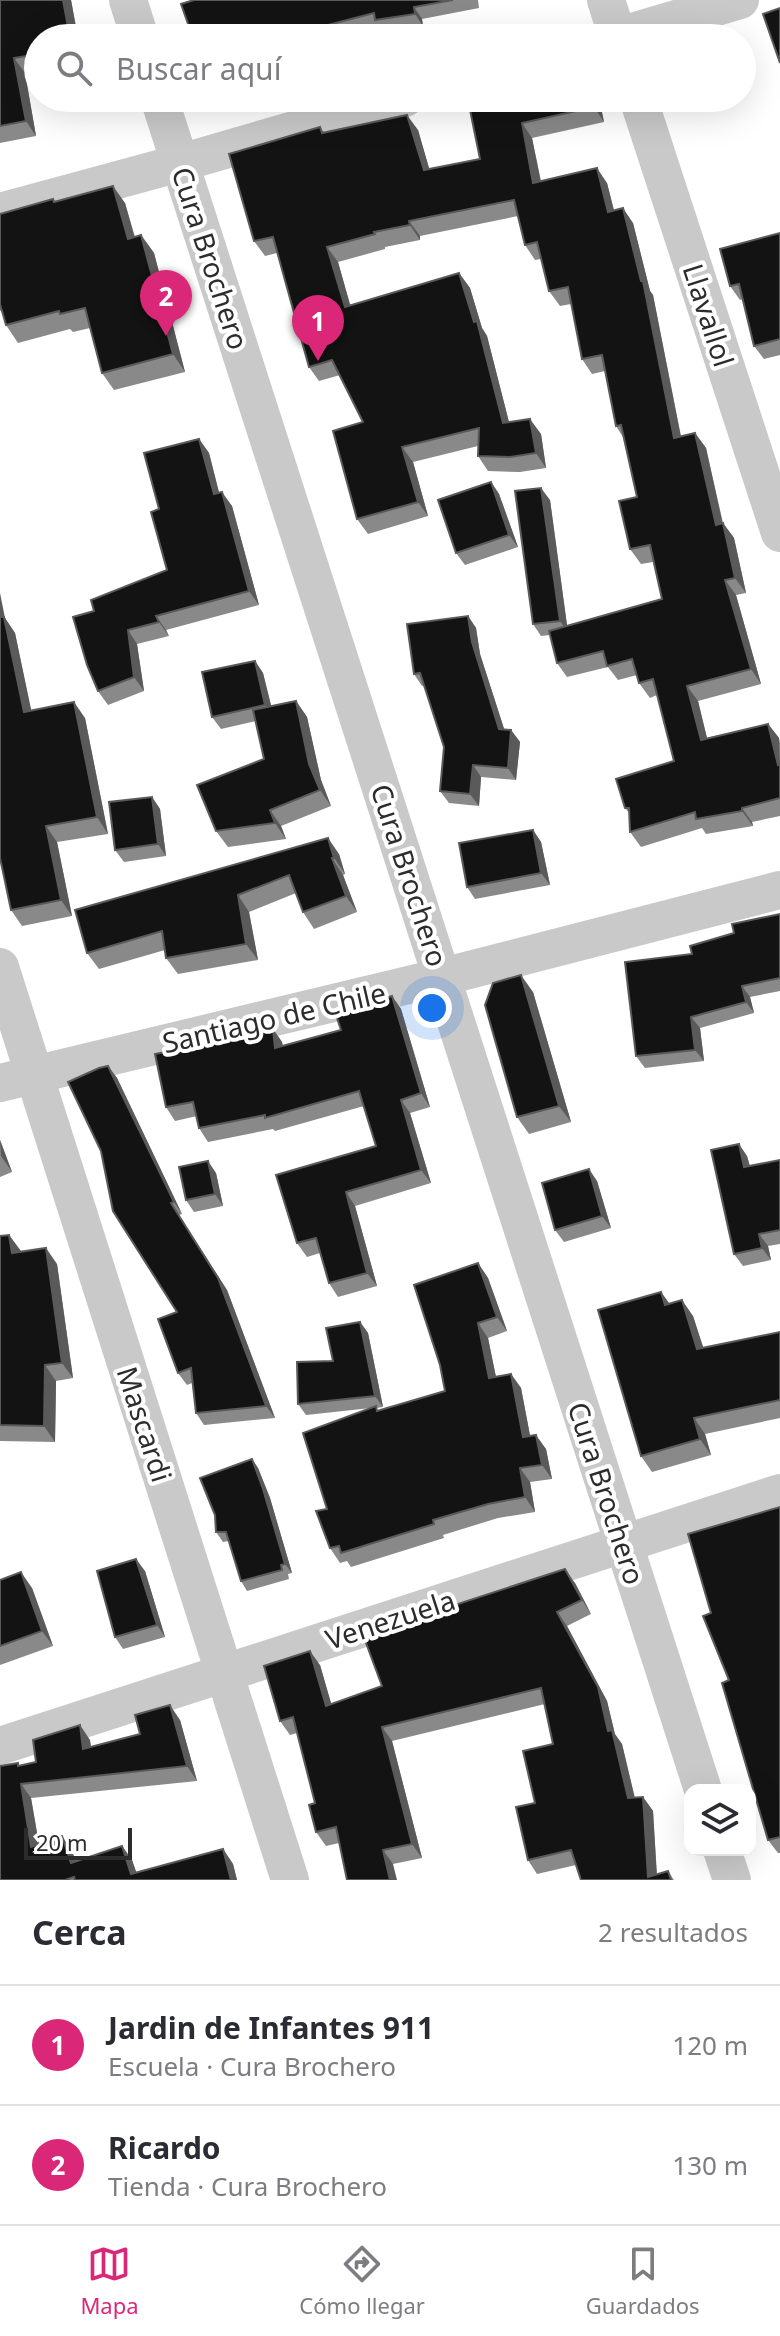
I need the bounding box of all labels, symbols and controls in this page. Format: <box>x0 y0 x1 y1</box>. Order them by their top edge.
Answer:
search box <box>24 24 756 112</box>
icon: search <box>52 46 96 90</box>
text: Buscar aquí <box>116 48 281 89</box>
street label: Cura Brochero <box>164 162 258 354</box>
street label: Llavallol <box>675 259 743 371</box>
pin: 2 <box>140 270 192 336</box>
pin: 1 <box>292 295 344 361</box>
street label: Cura Brochero <box>363 779 457 971</box>
street label: Santiago de Chile <box>158 973 390 1061</box>
your location <box>412 988 452 1028</box>
street label: Mascardi <box>109 1361 181 1487</box>
street label: Cura Brochero <box>560 1397 654 1589</box>
street label: Venezuela <box>320 1580 460 1658</box>
map controls <box>684 1784 756 1856</box>
button: layers <box>684 1784 756 1856</box>
scale bar <box>24 1824 132 1860</box>
text: 20 m <box>36 1827 87 1857</box>
text: Cerca <box>32 1909 127 1955</box>
text: 2 resultados <box>598 1914 748 1950</box>
text: Jardin de Infantes 911 <box>108 2007 434 2048</box>
text: 1 <box>51 2027 65 2063</box>
text: 120 m <box>672 2027 748 2063</box>
text: Escuela · Cura Brochero <box>108 2048 396 2084</box>
text: Ricardo <box>108 2127 221 2168</box>
text: 2 <box>51 2147 65 2183</box>
text: 130 m <box>672 2147 748 2183</box>
text: Tienda · Cura Brochero <box>108 2168 387 2204</box>
tab: Mapa <box>80 2242 139 2320</box>
tab: Cómo llegar <box>299 2242 425 2320</box>
tab: Guardados <box>586 2242 700 2320</box>

